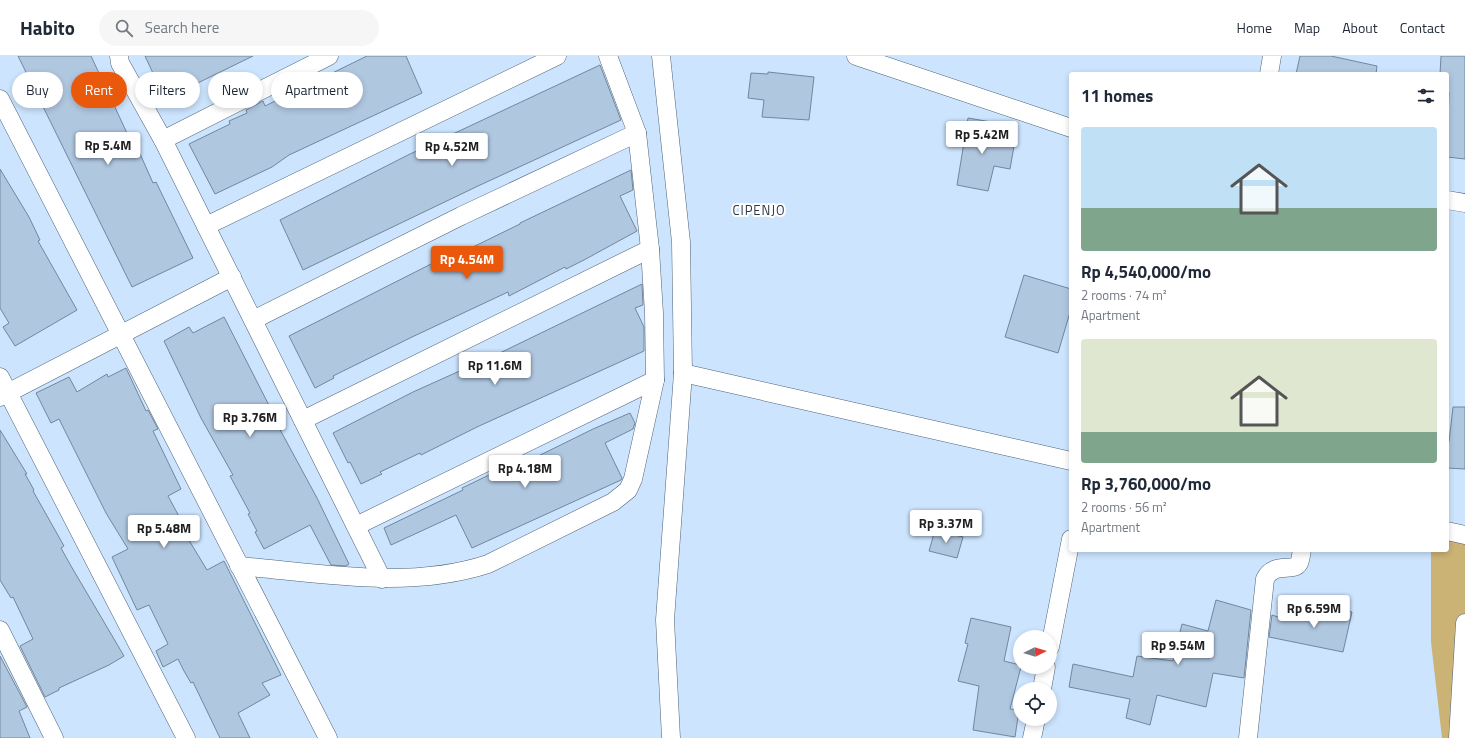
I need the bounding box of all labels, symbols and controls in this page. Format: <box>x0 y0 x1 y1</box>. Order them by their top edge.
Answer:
search box <box>99 10 379 46</box>
text: Habito <box>20 13 75 42</box>
text: Search here <box>145 16 219 39</box>
icon: search <box>113 17 135 39</box>
text: Home <box>1237 17 1272 38</box>
text: Map <box>1294 17 1320 38</box>
text: About <box>1342 17 1378 38</box>
text: Contact <box>1400 17 1445 38</box>
chip: Buy <box>12 72 63 108</box>
chip: Rent <box>71 72 127 108</box>
chip: Filters <box>135 72 200 108</box>
chip: New <box>208 72 263 108</box>
chip: Apartment <box>271 72 363 108</box>
text: 11 homes <box>1081 83 1153 109</box>
icon: filters <box>1415 85 1437 107</box>
pin: Rp 5.42M <box>941 121 1023 155</box>
text: Rp 5.42M <box>955 124 1009 144</box>
pin: Rp 5.4M <box>71 132 145 166</box>
pin: Rp 4.52M <box>411 133 493 167</box>
text: Rp 5.4M <box>84 135 132 155</box>
text: Rp 4.52M <box>425 136 479 156</box>
icon: home <box>1223 153 1295 225</box>
district label: CIPENJO <box>732 200 786 220</box>
pin: Rp 4.54M <box>426 246 508 280</box>
text: Rp 4.54M <box>440 249 494 269</box>
text: Rp 4,540,000/mo <box>1081 259 1211 285</box>
text: 2 rooms · 74 m² <box>1081 285 1167 305</box>
text: Apartment <box>1081 305 1140 325</box>
pin: Rp 11.6M <box>454 352 536 386</box>
text: Rp 11.6M <box>468 355 522 375</box>
icon: home <box>1223 365 1295 437</box>
pin: Rp 3.76M <box>209 404 291 438</box>
text: Rp 3.76M <box>223 407 277 427</box>
pin: Rp 4.18M <box>484 455 566 489</box>
text: Rp 4.18M <box>498 458 552 478</box>
text: Rp 3,760,000/mo <box>1081 471 1211 497</box>
text: 2 rooms · 56 m² <box>1081 497 1167 517</box>
pin: Rp 3.37M <box>905 510 987 544</box>
text: Rp 3.37M <box>919 513 973 533</box>
pin: Rp 5.48M <box>123 515 205 549</box>
text: Apartment <box>1081 517 1140 537</box>
text: Rp 5.48M <box>137 518 191 538</box>
pin: Rp 6.59M <box>1273 595 1355 629</box>
text: Rp 6.59M <box>1287 598 1341 618</box>
north arrow <box>1013 630 1057 674</box>
map controls <box>1013 630 1057 726</box>
pin: Rp 9.54M <box>1137 632 1219 666</box>
text: Rp 9.54M <box>1151 635 1205 655</box>
button: locate <box>1013 682 1057 726</box>

